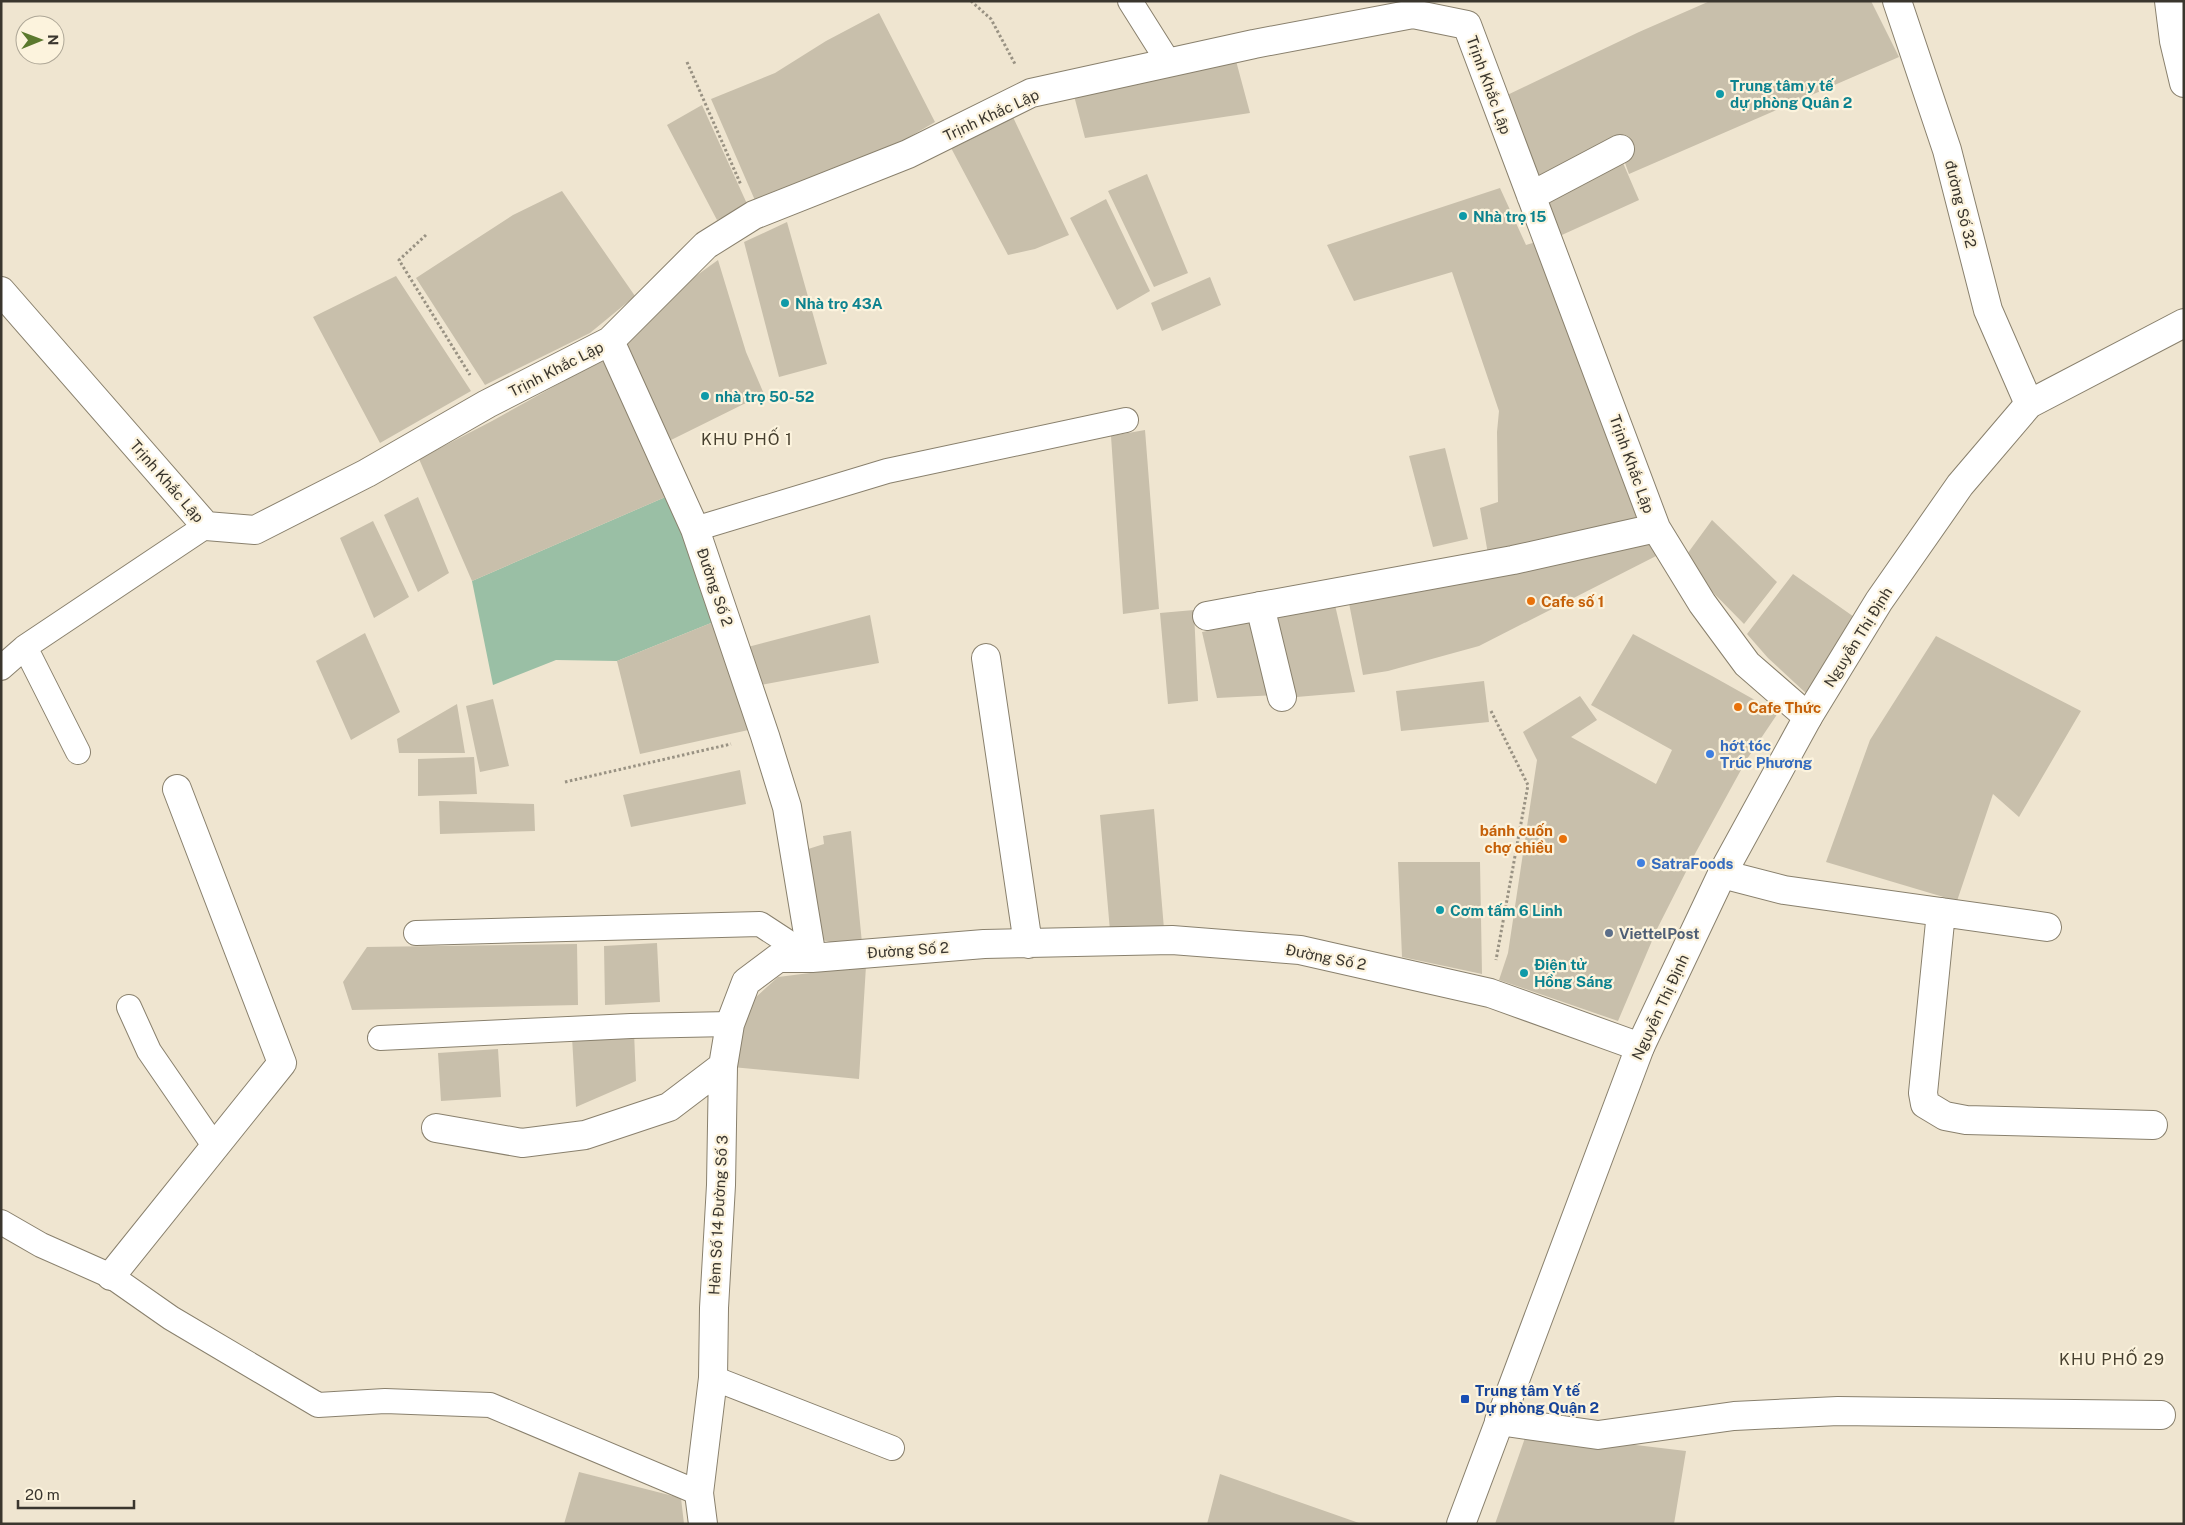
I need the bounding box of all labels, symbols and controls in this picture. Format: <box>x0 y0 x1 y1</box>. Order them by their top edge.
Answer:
north arrow <box>15 15 65 65</box>
street label: Trịnh Khắc Lập <box>1463 33 1515 137</box>
text: N <box>45 34 61 45</box>
place label: Trung tâm y tế dự phòng Quân 2 <box>1730 77 1852 111</box>
street label: Trịnh Khắc Lập <box>940 85 1042 145</box>
marker: Trung tâm y tế dự phòng Quân 2 <box>1714 88 1726 100</box>
street label: đường Số 32 <box>1942 158 1980 250</box>
place label: Nhà trọ 15 <box>1473 208 1546 225</box>
marker: Nhà trọ 15 <box>1457 210 1469 222</box>
place label: Nhà trọ 43A <box>795 295 883 312</box>
marker: Nhà trọ 43A <box>779 297 791 309</box>
street label: Trịnh Khắc Lập <box>506 338 606 400</box>
place label: nhà trọ 50-52 <box>715 388 814 405</box>
marker: nhà trọ 50-52 <box>699 390 711 402</box>
street label: Trịnh Khắc Lập <box>1606 412 1658 516</box>
district label: KHU PHỐ 1 <box>701 427 793 449</box>
street label: Trịnh Khắc Lập <box>127 436 207 526</box>
street label: Đường Số 2 <box>694 546 736 628</box>
street label: Nguyễn Thị Định <box>1820 584 1896 690</box>
place label: Cafe số 1 <box>1541 593 1604 610</box>
marker: Cafe số 1 <box>1525 595 1537 607</box>
place label: Cafe Thức <box>1748 699 1821 716</box>
marker: Cafe Thức <box>1732 701 1744 713</box>
place label: hớt tóc Trúc Phương <box>1720 737 1813 771</box>
marker: hớt tóc Trúc Phương <box>1704 748 1716 760</box>
place label: bánh cuốn chợ chiều <box>1480 822 1553 856</box>
marker: bánh cuốn chợ chiều <box>1557 833 1569 845</box>
place label: SatraFoods <box>1651 855 1734 872</box>
marker: SatraFoods <box>1635 857 1647 869</box>
place label: Cơm tấm 6 Linh <box>1450 902 1563 919</box>
marker: Cơm tấm 6 Linh <box>1434 904 1446 916</box>
place label: ViettelPost <box>1619 925 1700 942</box>
marker: ViettelPost <box>1603 927 1615 939</box>
street label: Đường Số 2 <box>867 939 949 961</box>
street label: Đường Số 2 <box>1284 941 1368 973</box>
street label: Nguyễn Thị Định <box>1628 952 1692 1062</box>
place label: Điện tử Hồng Sáng <box>1534 956 1613 990</box>
marker: Điện tử Hồng Sáng <box>1518 967 1530 979</box>
street label: Hèm Số 14 Đường Số 3 <box>705 1135 731 1295</box>
district label: KHU PHỐ 29 <box>2059 1347 2165 1369</box>
place label: Trung tâm Y tế Dự phòng Quận 2 <box>1475 1382 1599 1416</box>
marker: Trung tâm Y tế Dự phòng Quận 2 <box>1459 1393 1471 1405</box>
scale bar <box>18 1478 134 1510</box>
text: 20 m <box>25 1486 60 1503</box>

